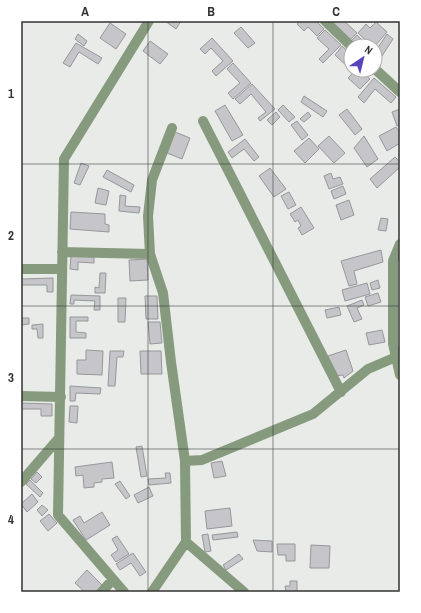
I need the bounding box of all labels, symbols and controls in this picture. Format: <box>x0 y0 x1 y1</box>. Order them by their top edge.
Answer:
text: A <box>81 3 89 20</box>
text: B <box>207 3 215 20</box>
text: C <box>332 3 340 20</box>
north arrow <box>343 38 383 78</box>
text: N <box>362 42 375 57</box>
text: 1 <box>8 85 14 102</box>
text: 2 <box>8 227 14 244</box>
text: 3 <box>8 369 14 386</box>
text: 4 <box>8 511 14 528</box>

